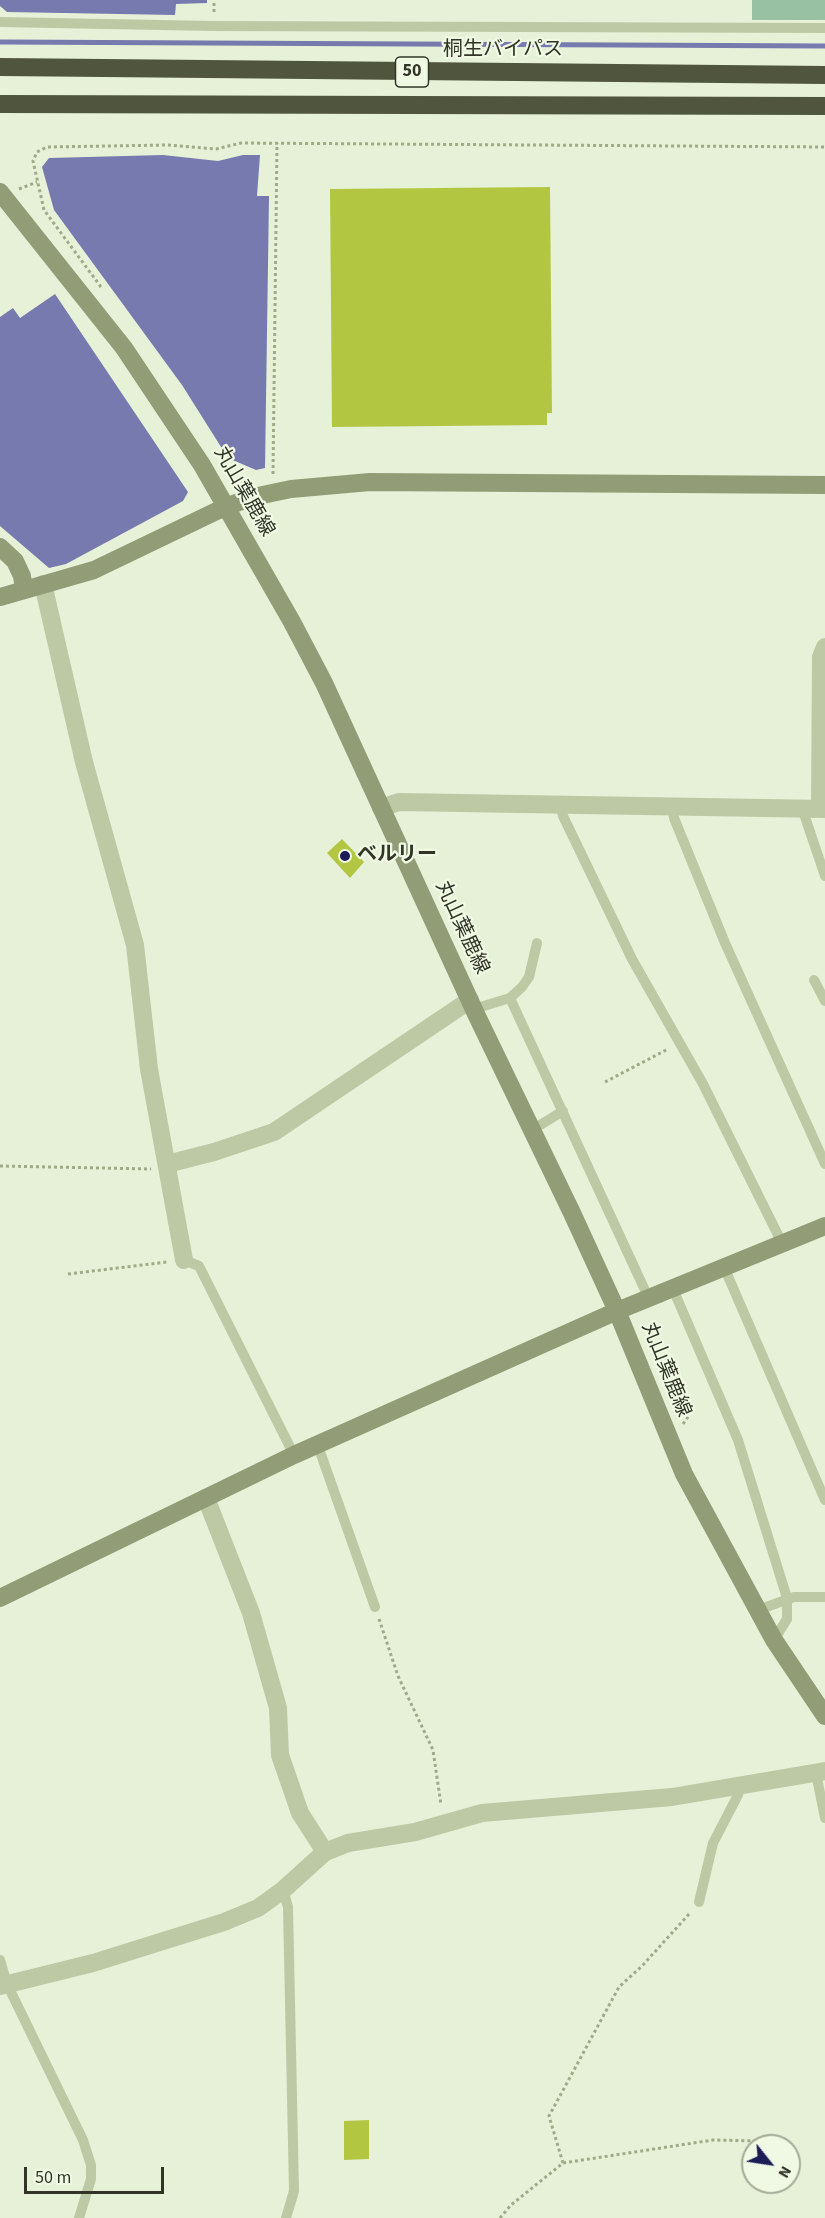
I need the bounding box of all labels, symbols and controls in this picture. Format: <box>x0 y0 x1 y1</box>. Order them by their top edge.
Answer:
street label: 桐生バイパス <box>443 39 563 63</box>
road number: 50 <box>396 57 428 87</box>
street label: 丸山葉鹿線 <box>208 443 278 541</box>
place label: ベルリー <box>357 844 437 868</box>
marker: ベルリー <box>338 849 352 863</box>
street label: 丸山葉鹿線 <box>429 878 493 978</box>
street label: 丸山葉鹿線 <box>635 1319 695 1421</box>
north arrow <box>741 2134 801 2194</box>
scale bar <box>27 2155 166 2193</box>
text: N <box>773 2162 797 2182</box>
text: 50 m <box>35 2165 71 2190</box>

